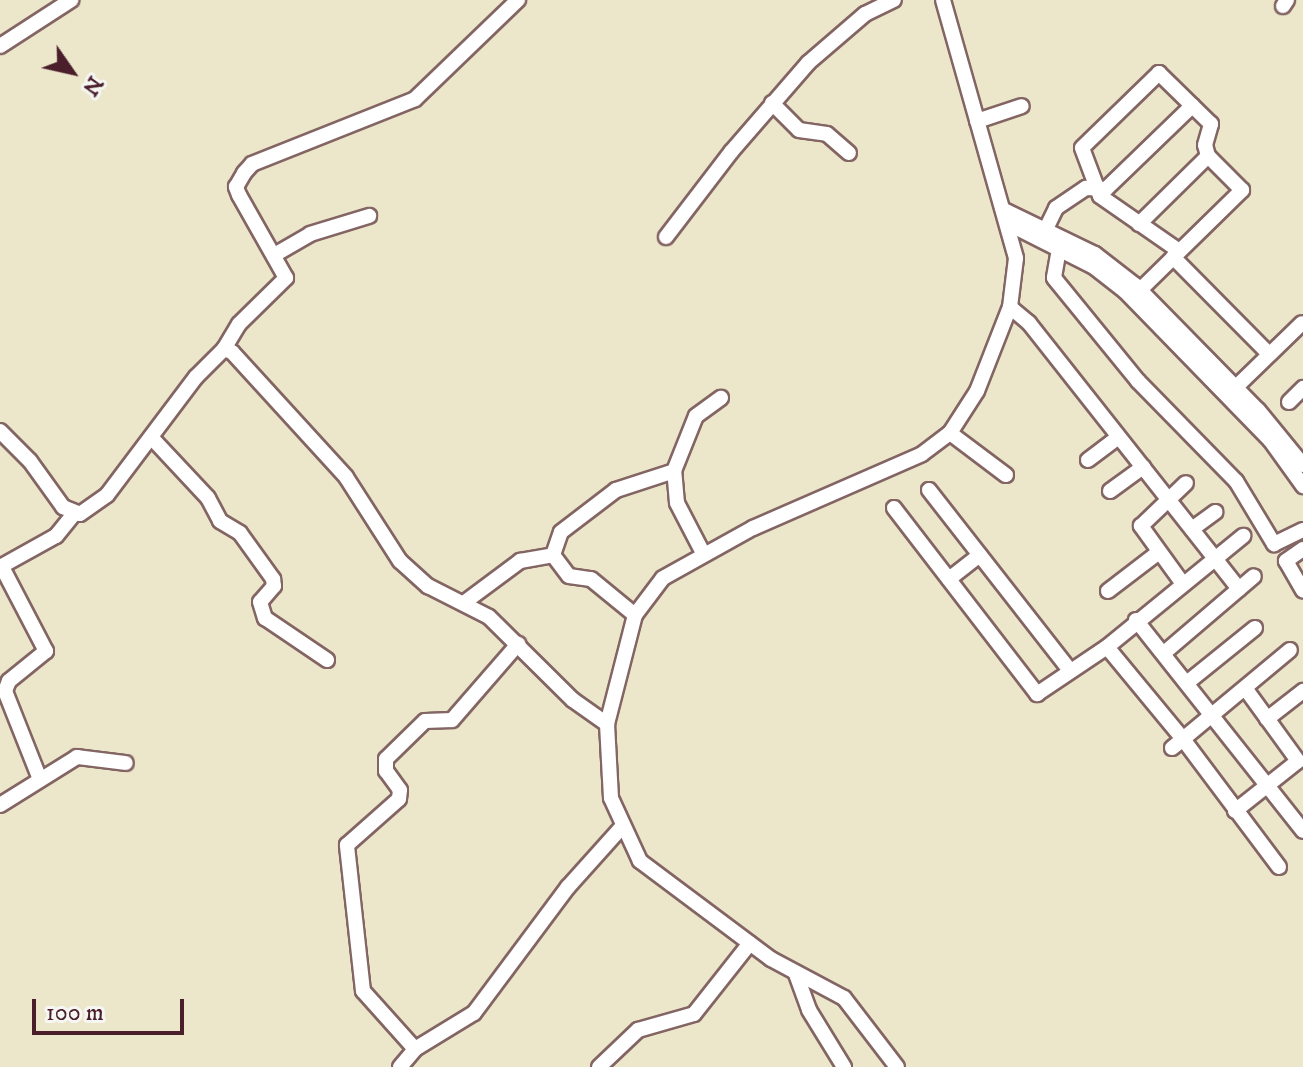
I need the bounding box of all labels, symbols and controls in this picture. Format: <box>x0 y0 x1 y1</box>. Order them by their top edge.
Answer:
north arrow <box>32 32 112 112</box>
text: N <box>76 71 109 101</box>
scale bar <box>36 983 188 1033</box>
text: 100 m <box>46 998 104 1028</box>

